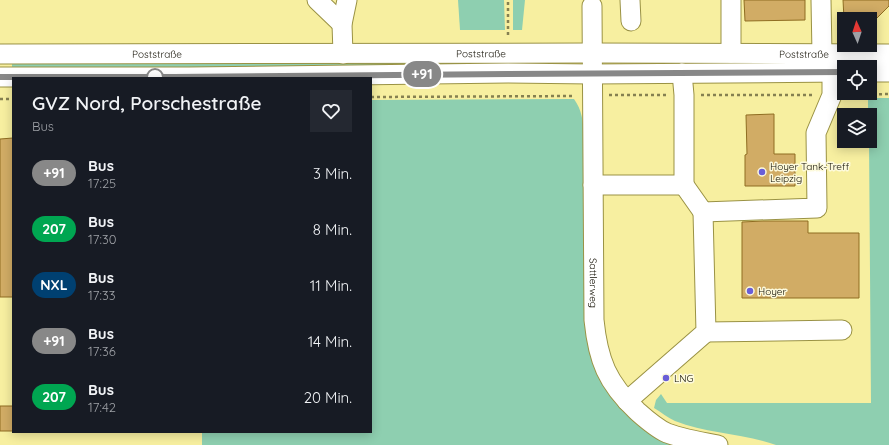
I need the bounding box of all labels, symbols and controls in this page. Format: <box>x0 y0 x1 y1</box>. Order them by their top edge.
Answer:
north arrow <box>837 12 877 52</box>
map controls <box>837 12 877 148</box>
street label: Poststraße <box>132 47 182 60</box>
street label: Poststraße <box>456 47 506 60</box>
street label: Poststraße <box>779 47 829 60</box>
button: locate <box>837 60 877 100</box>
line badge: +91 <box>399 61 445 87</box>
text: +91 <box>411 65 433 83</box>
unlabelled marker <box>146 68 164 86</box>
button: heart <box>310 90 352 132</box>
text: GVZ Nord, Porschestraße <box>32 91 261 115</box>
button: layers <box>837 108 877 148</box>
text: Bus <box>32 118 54 134</box>
text: Bus <box>88 156 114 175</box>
place label: Hoyer Tank-Treff Leipzig <box>770 160 849 185</box>
text: +91 <box>43 164 65 182</box>
text: 3 Min. <box>313 164 352 183</box>
marker: Hoyer Tank-Treff Leipzig <box>757 167 767 177</box>
text: 17:25 <box>88 175 116 191</box>
text: Bus <box>88 212 114 231</box>
text: 207 <box>42 220 66 238</box>
text: 8 Min. <box>313 220 352 239</box>
text: 17:30 <box>88 231 116 247</box>
street label: Sattlerweg <box>587 258 600 308</box>
text: Bus <box>88 268 114 287</box>
text: NXL <box>40 276 68 294</box>
text: 11 Min. <box>310 276 352 295</box>
place label: Hoyer <box>758 285 787 298</box>
marker: Hoyer <box>745 286 755 296</box>
text: 17:33 <box>88 287 116 303</box>
text: Bus <box>88 324 114 343</box>
text: +91 <box>43 332 65 350</box>
text: 14 Min. <box>308 332 352 351</box>
text: 17:36 <box>88 343 116 359</box>
place label: LNG <box>674 372 694 385</box>
marker: LNG <box>661 373 671 383</box>
text: Bus <box>88 380 114 399</box>
text: 207 <box>42 388 66 406</box>
text: 20 Min. <box>304 388 352 407</box>
text: 17:42 <box>88 399 116 415</box>

